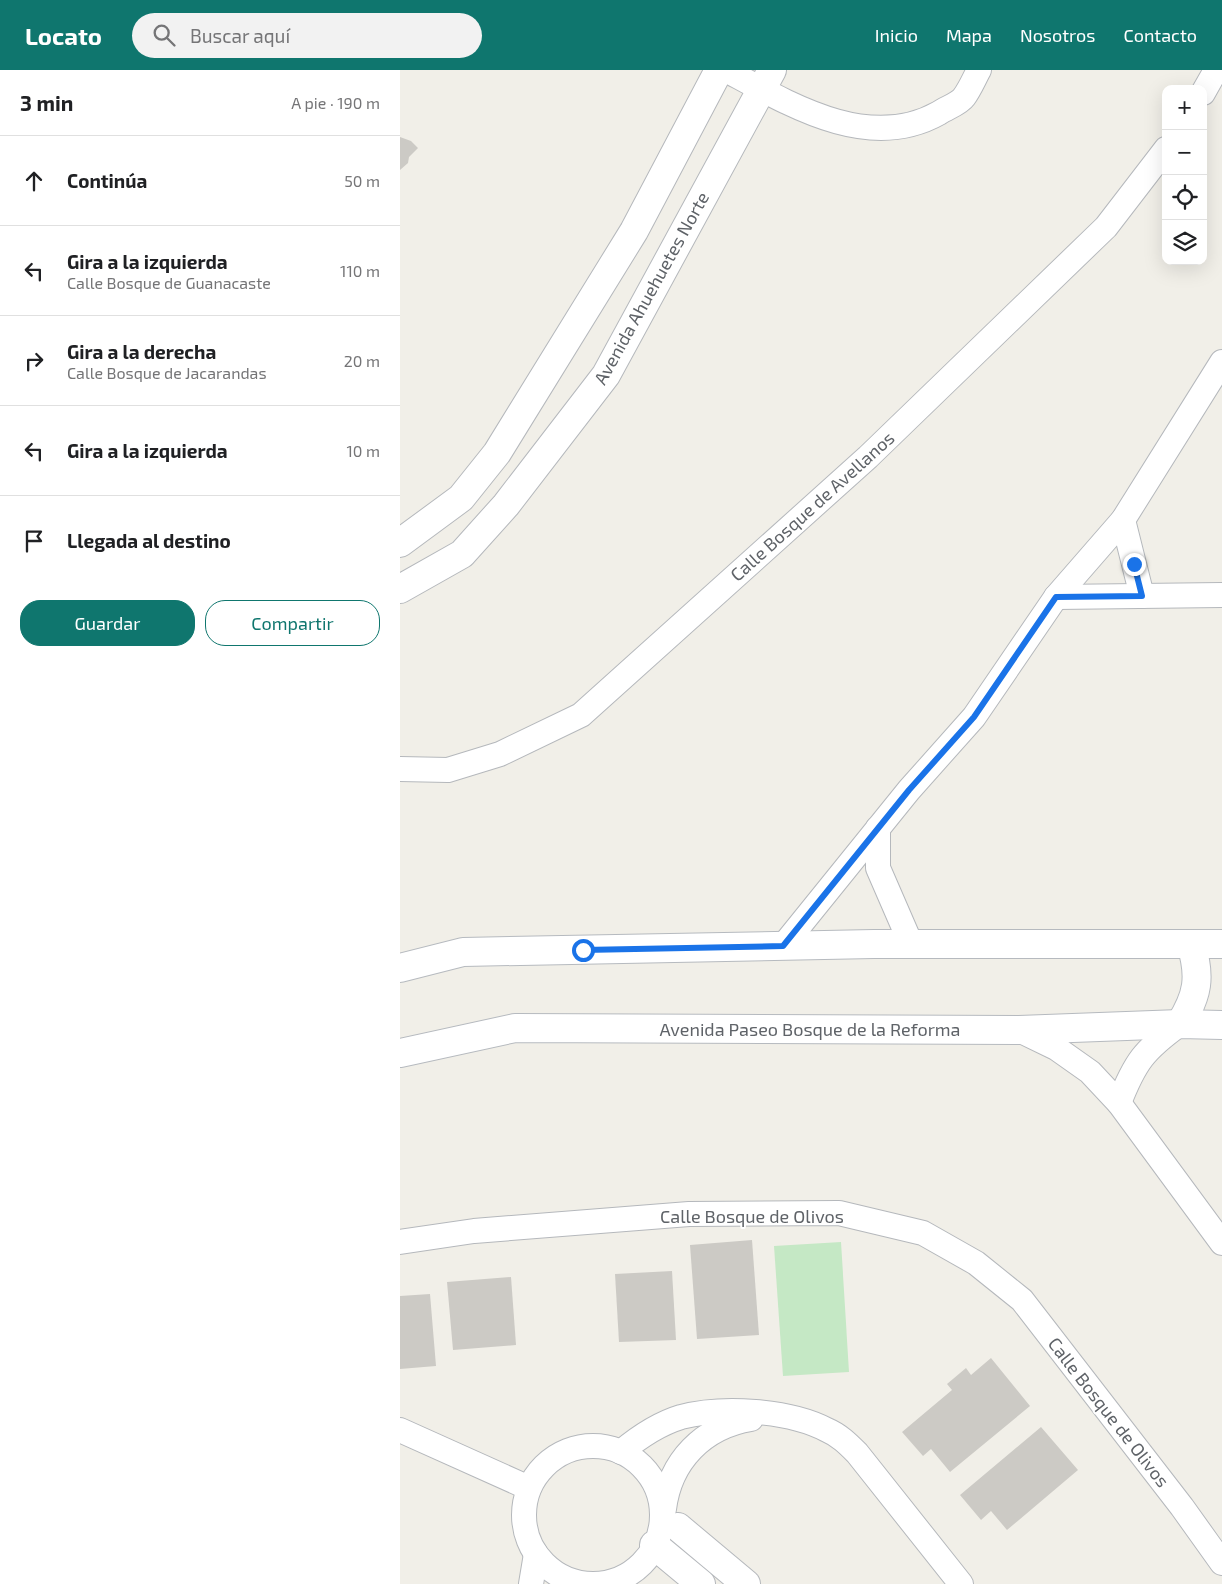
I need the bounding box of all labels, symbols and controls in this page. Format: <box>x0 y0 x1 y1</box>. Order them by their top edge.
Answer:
search box <box>132 13 482 58</box>
text: Locato <box>25 21 102 50</box>
icon: search <box>150 21 178 49</box>
text: Buscar aquí <box>190 24 290 47</box>
text: Inicio <box>875 24 918 46</box>
text: Mapa <box>946 24 992 46</box>
text: Nosotros <box>1020 24 1095 46</box>
text: Contacto <box>1123 24 1197 46</box>
map controls <box>1162 85 1207 265</box>
button: + <box>1162 85 1207 130</box>
text: 3 min <box>20 90 73 115</box>
text: A pie · 190 m <box>291 93 380 112</box>
button: − <box>1162 130 1207 175</box>
icon: ahead <box>20 167 48 195</box>
text: Continúa <box>67 169 147 192</box>
text: 50 m <box>344 171 380 190</box>
button: locate <box>1162 175 1207 220</box>
street label: Avenida Ahuehuetes Norte <box>589 188 713 388</box>
button: layers <box>1162 220 1207 265</box>
text: Gira a la izquierda <box>67 250 228 273</box>
icon: left <box>20 257 48 285</box>
text: 110 m <box>340 261 380 280</box>
text: Calle Bosque de Guanacaste <box>67 273 271 292</box>
text: Gira a la derecha <box>67 340 216 363</box>
icon: right <box>20 347 48 375</box>
text: 20 m <box>344 351 380 370</box>
text: Calle Bosque de Jacarandas <box>67 363 267 382</box>
street label: Calle Bosque de Avellanos <box>725 427 899 585</box>
icon: left <box>20 437 48 465</box>
text: Gira a la izquierda <box>67 439 228 462</box>
text: 10 m <box>346 441 380 460</box>
icon: arrive <box>20 527 48 555</box>
text: Llegada al destino <box>67 529 231 552</box>
route end <box>1123 553 1146 576</box>
button: Guardar <box>20 600 195 646</box>
button: Compartir <box>205 600 380 646</box>
route start <box>572 939 595 962</box>
street label: Avenida Paseo Bosque de la Reforma <box>660 1018 961 1040</box>
street label: Calle Bosque de Olivos <box>660 1205 844 1227</box>
street label: Calle Bosque de Olivos <box>1044 1333 1174 1491</box>

